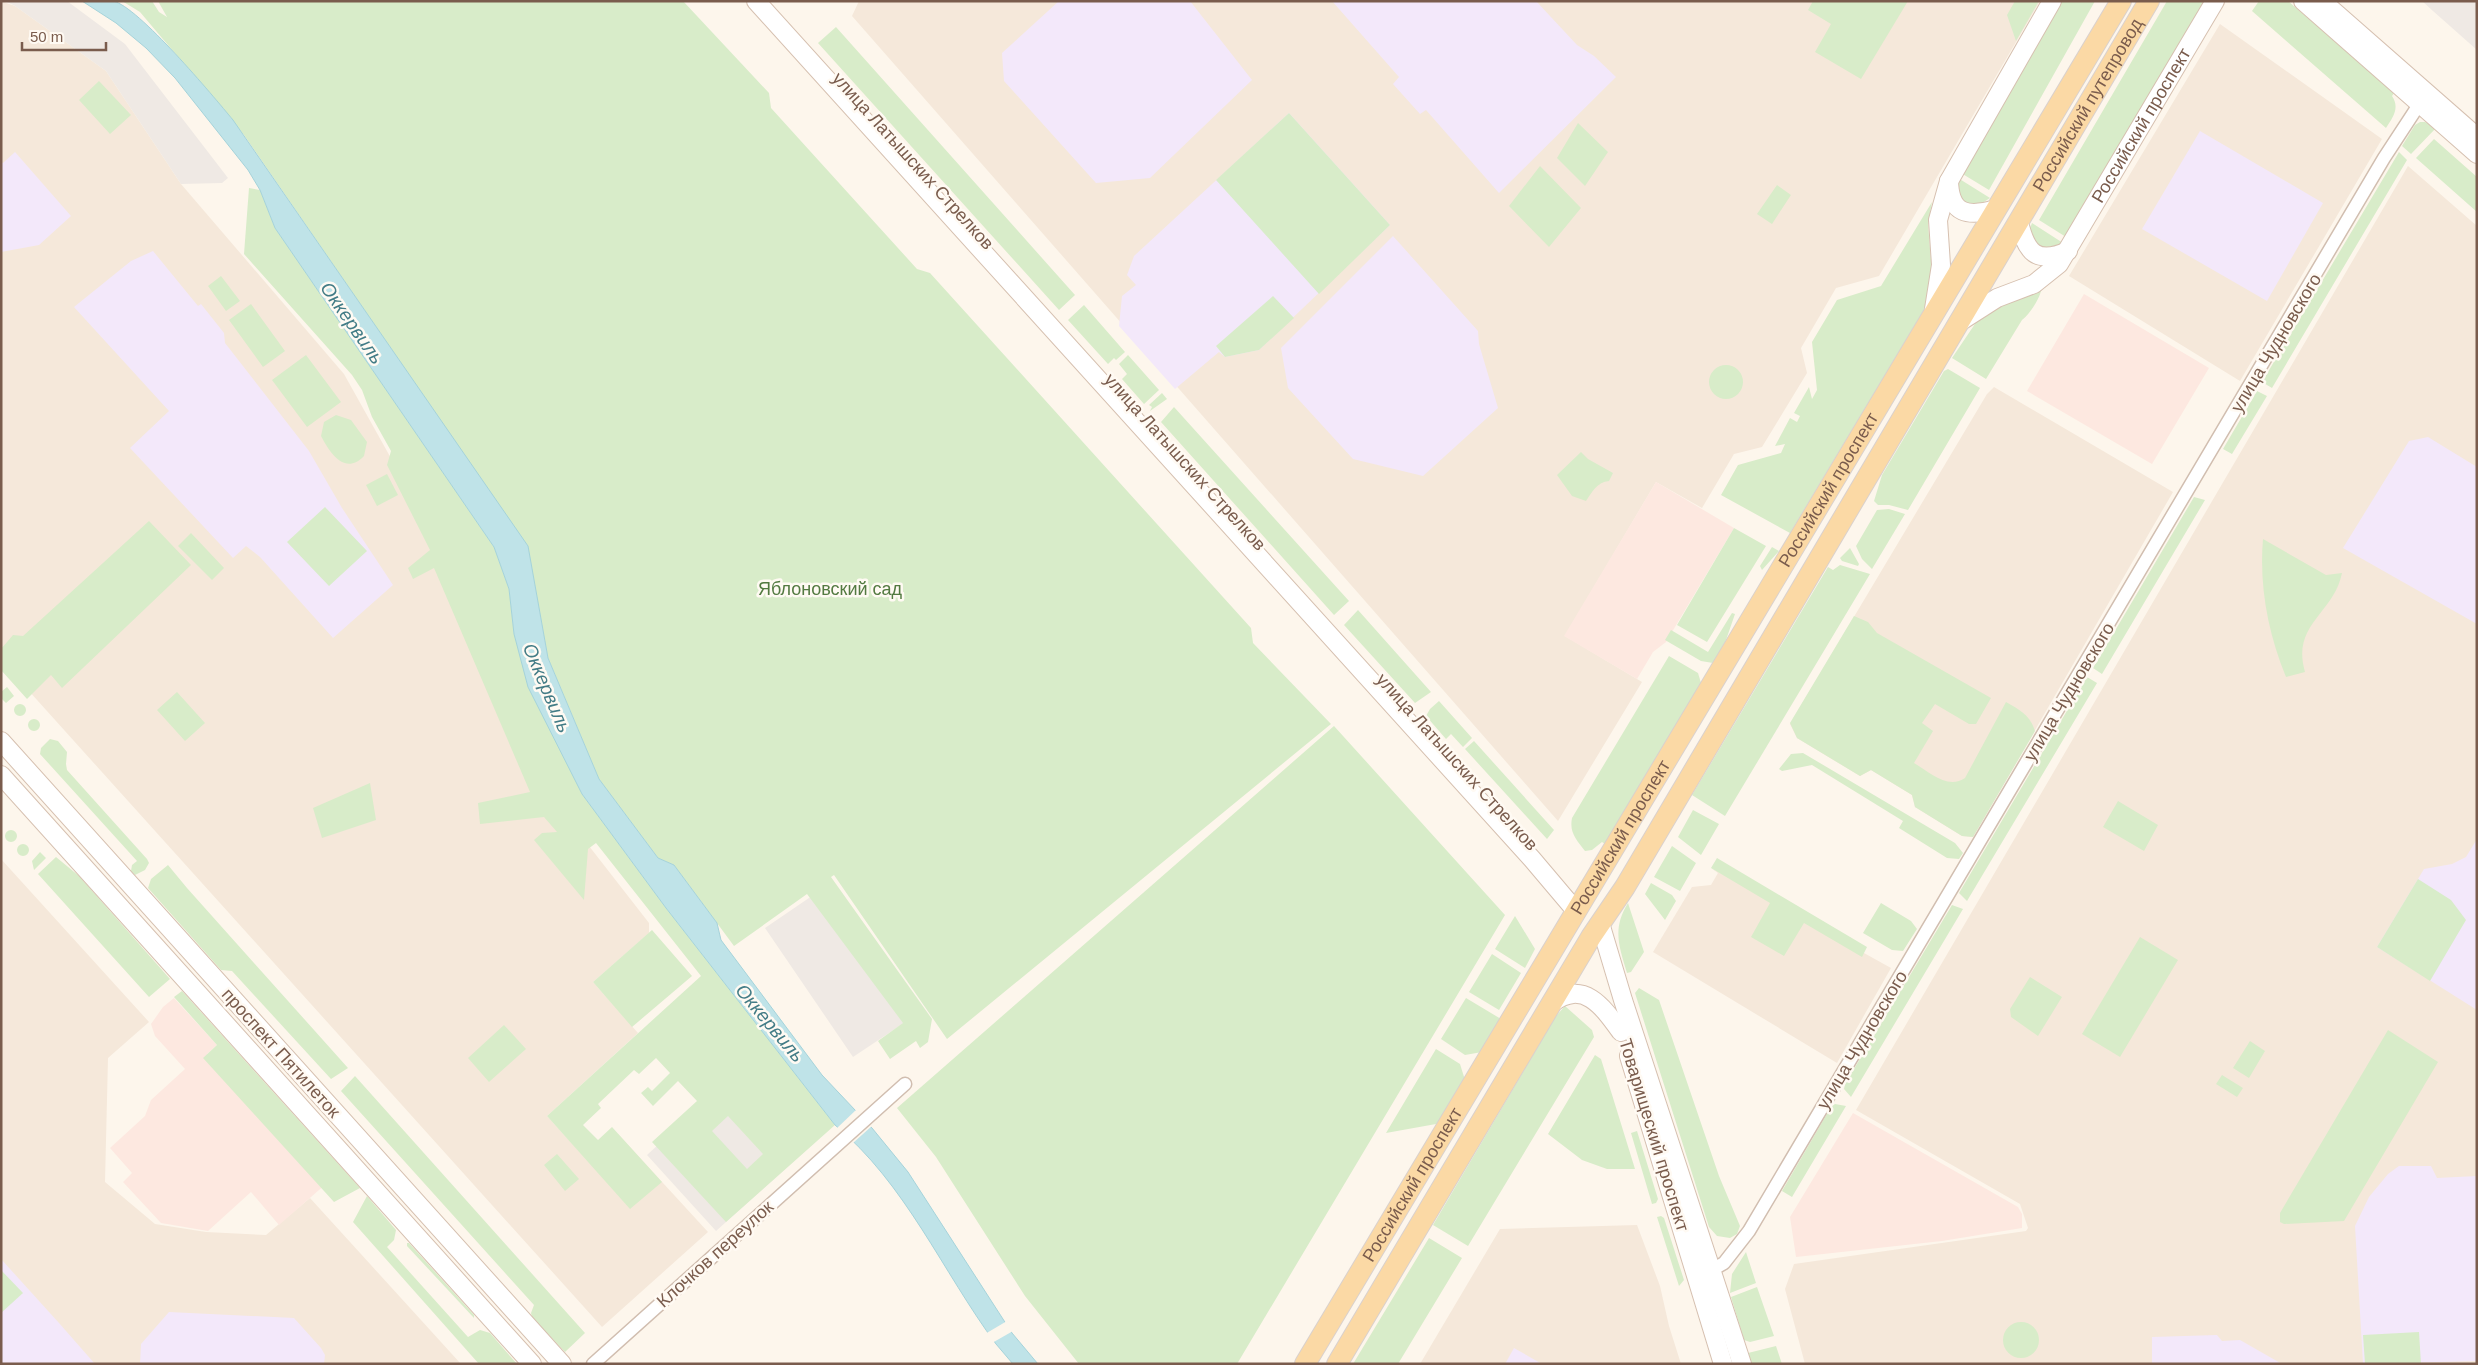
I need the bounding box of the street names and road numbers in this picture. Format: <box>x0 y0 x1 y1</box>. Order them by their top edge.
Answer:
street label: Российский путепровод <box>2029 14 2147 195</box>
street label: Российский проспект <box>2088 45 2195 206</box>
street label: улица Латышских Стрелков <box>828 68 998 254</box>
street label: улица Чудновского <box>2227 270 2325 416</box>
street label: улица Латышских Стрелков <box>1100 369 1270 555</box>
street label: Российский проспект <box>1775 409 1882 570</box>
street label: улица Чудновского <box>2020 619 2118 765</box>
street label: улица Латышских Стрелков <box>1372 669 1542 855</box>
street label: Российский проспект <box>1567 756 1674 918</box>
street label: улица Чудновского <box>1813 967 1911 1113</box>
street label: проспект Пятилеток <box>218 984 344 1122</box>
street label: Товарищеский проспект <box>1615 1036 1693 1234</box>
street label: Российский проспект <box>1359 1104 1466 1265</box>
street label: Клочков переулок <box>653 1196 777 1311</box>

